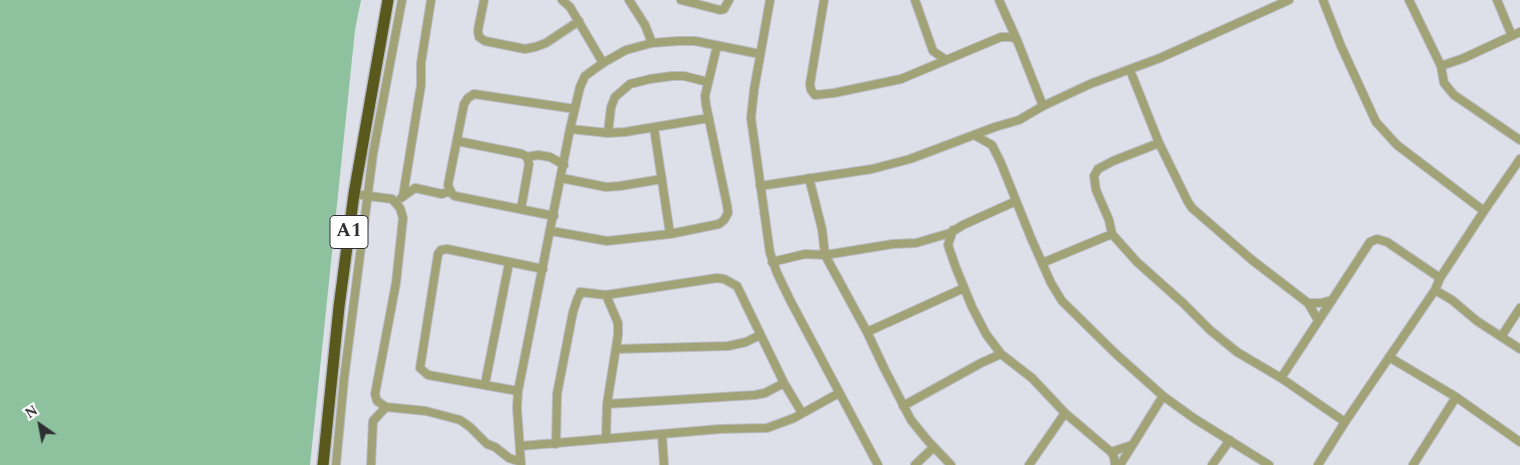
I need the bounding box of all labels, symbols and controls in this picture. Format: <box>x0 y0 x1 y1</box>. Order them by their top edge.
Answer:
road number: A1 <box>330 216 368 248</box>
north arrow <box>15 400 65 450</box>
text: N <box>21 400 42 424</box>

